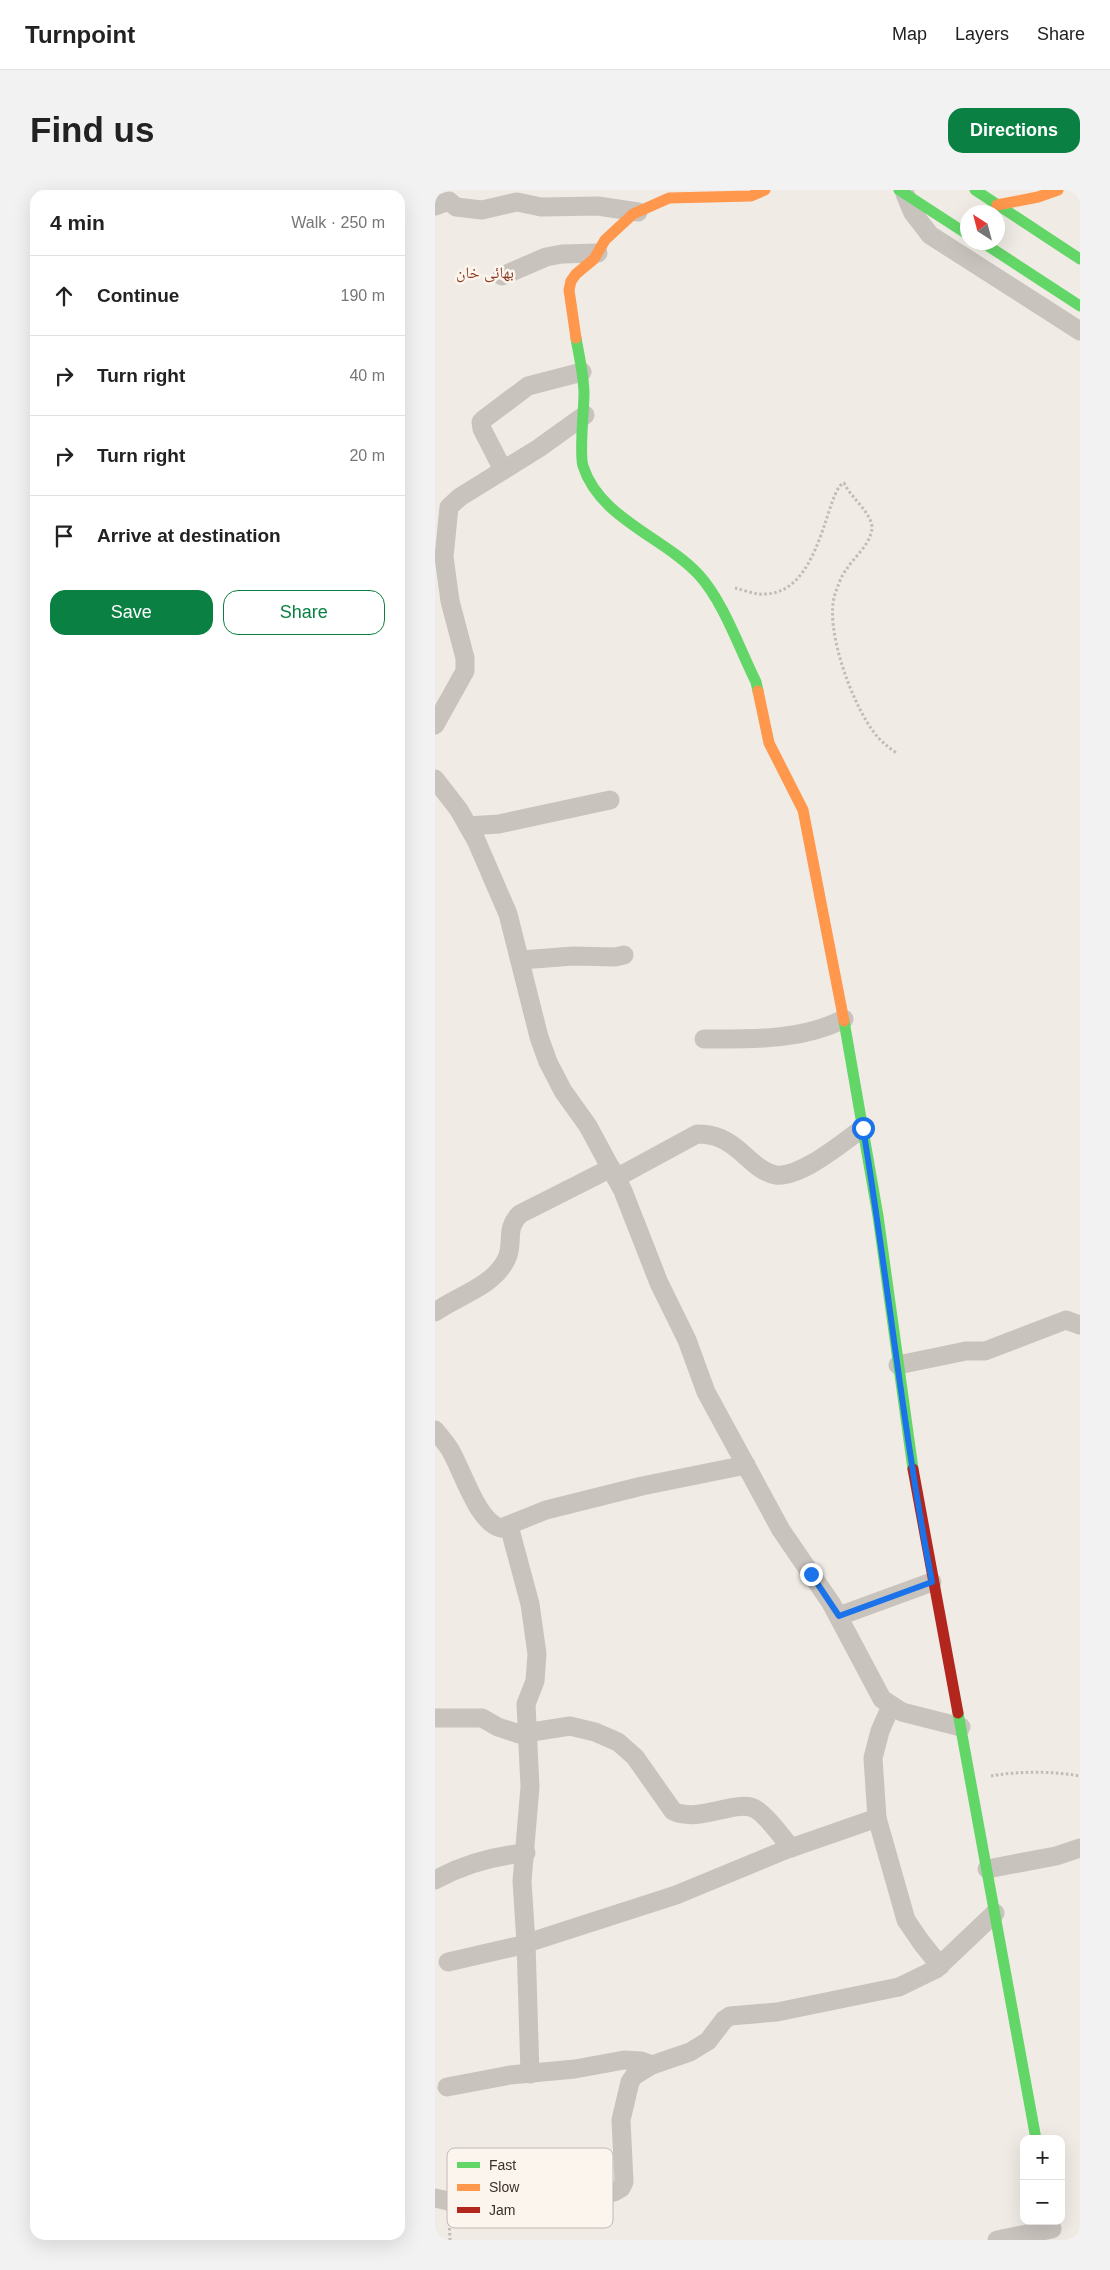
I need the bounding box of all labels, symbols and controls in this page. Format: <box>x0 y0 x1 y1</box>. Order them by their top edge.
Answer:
text: Turnpoint <box>25 21 135 48</box>
text: Map <box>892 24 927 44</box>
text: Layers <box>955 24 1009 44</box>
text: Share <box>1037 24 1085 44</box>
button: Directions <box>948 108 1080 153</box>
text: Find us <box>30 110 154 149</box>
north arrow <box>960 205 1005 250</box>
text: 4 min <box>50 211 105 234</box>
text: Walk · 250 m <box>291 214 385 231</box>
district label: بھائی خان <box>456 264 514 283</box>
icon: ahead <box>50 282 78 310</box>
text: Continue <box>97 285 179 306</box>
text: 190 m <box>341 287 385 304</box>
icon: right <box>50 362 78 390</box>
text: Turn right <box>97 365 185 386</box>
text: 40 m <box>349 367 385 384</box>
icon: right <box>50 442 78 470</box>
text: Turn right <box>97 445 185 466</box>
text: 20 m <box>349 447 385 464</box>
icon: arrive <box>50 522 78 550</box>
text: Arrive at destination <box>97 525 281 546</box>
button: Save <box>50 590 213 635</box>
button: Share <box>223 590 385 635</box>
route start <box>852 1117 875 1140</box>
route end <box>800 1563 823 1586</box>
map controls <box>1020 2135 1065 2225</box>
button: + <box>1020 2135 1065 2180</box>
legend <box>447 2148 613 2228</box>
text: Fast <box>489 2157 516 2173</box>
text: Slow <box>489 2179 520 2195</box>
button: − <box>1020 2180 1065 2225</box>
text: Jam <box>489 2202 515 2218</box>

